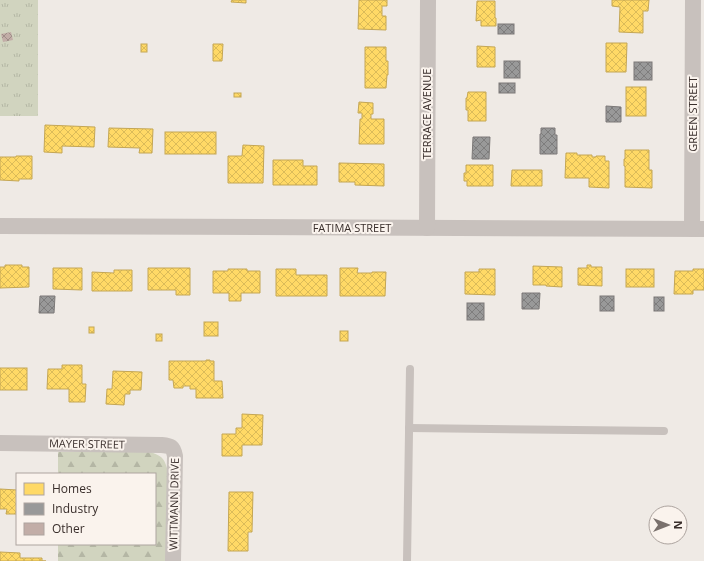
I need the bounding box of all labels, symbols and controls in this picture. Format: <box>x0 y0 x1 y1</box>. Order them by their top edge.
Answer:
street label: TERRACE AVENUE <box>419 69 434 159</box>
street label: GREEN STREET <box>685 76 700 152</box>
street label: FATIMA STREET <box>313 220 391 235</box>
street label: MAYER STREET <box>49 435 125 452</box>
street label: WITTMANN DRIVE <box>165 458 182 550</box>
legend <box>16 473 156 545</box>
text: Homes <box>52 480 92 497</box>
text: Industry <box>52 500 99 517</box>
north arrow <box>648 505 688 545</box>
text: Other <box>52 520 85 537</box>
text: N <box>671 521 686 529</box>

